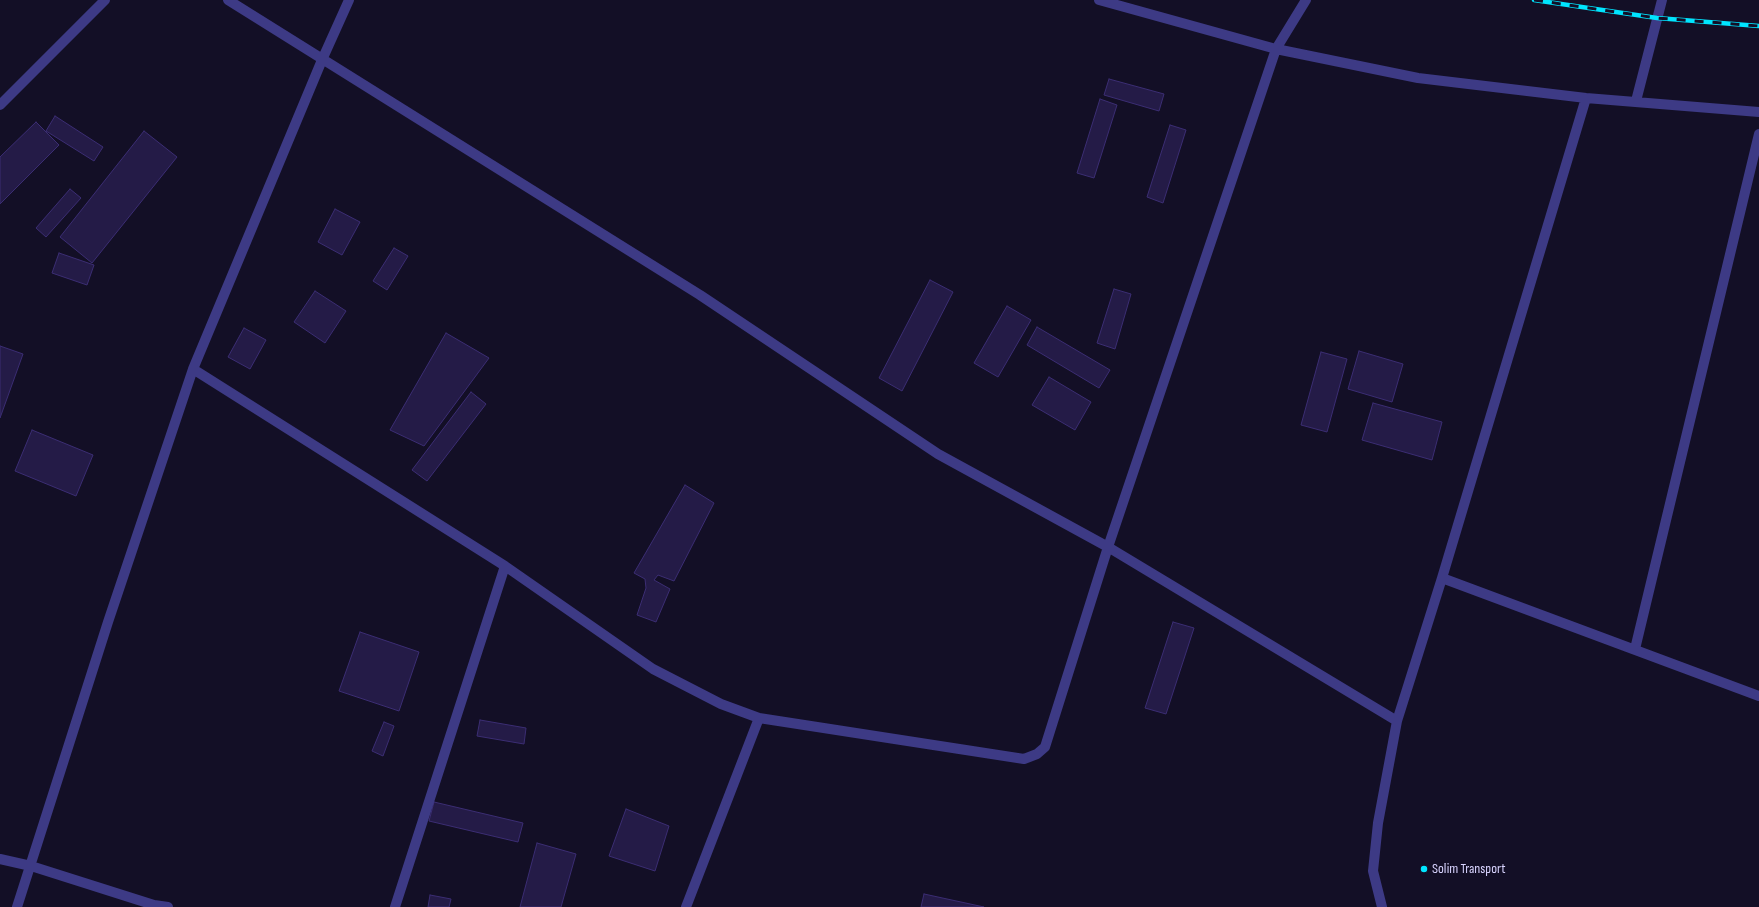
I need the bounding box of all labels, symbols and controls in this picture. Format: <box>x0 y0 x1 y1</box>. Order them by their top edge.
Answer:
place label: Solim Transport <box>1432 861 1505 877</box>
marker: Solim Transport <box>1419 864 1429 874</box>

